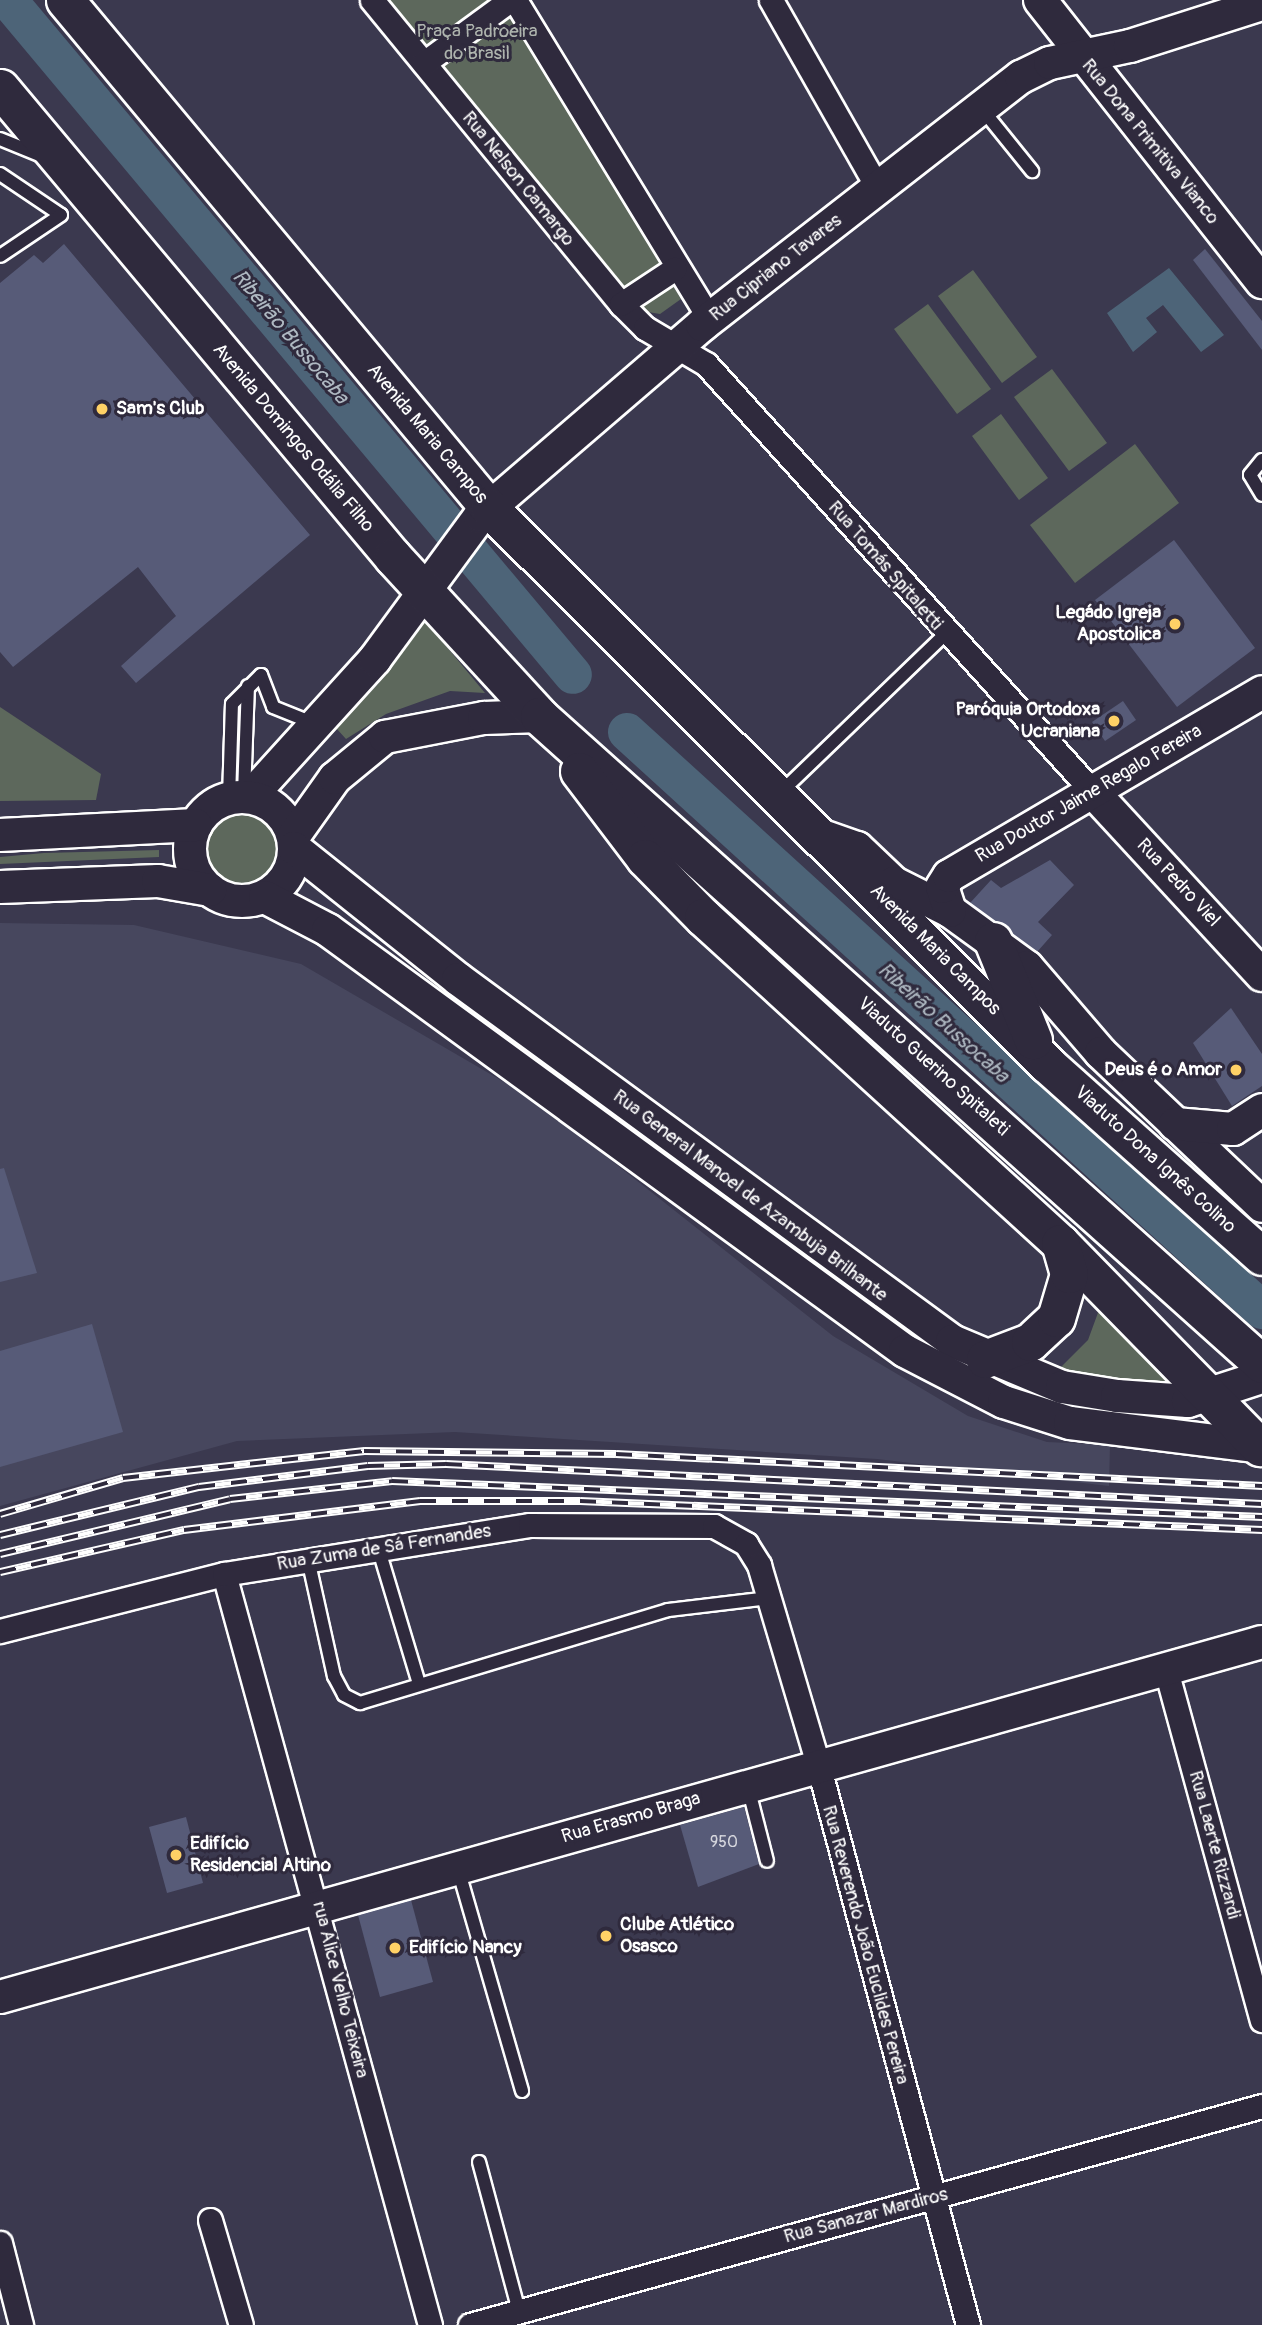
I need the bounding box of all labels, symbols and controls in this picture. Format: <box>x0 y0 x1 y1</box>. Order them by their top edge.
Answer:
park label: Praça Padroeira do Brasil <box>416 21 538 65</box>
street label: Rua Dona Primitiva Vianco <box>1076 55 1224 229</box>
street label: Rua Nelson Camargo <box>457 107 579 251</box>
street label: Rua Cipriano Tavares <box>705 209 847 327</box>
water label: Ribeirão Bussocaba <box>227 265 353 409</box>
street label: Avenida Domingos Odália Filho <box>207 339 379 537</box>
street label: Avenida Maria Campos <box>362 359 492 509</box>
place label: Sam's Club <box>116 398 204 420</box>
marker: Sam's Club <box>94 401 110 417</box>
street label: Rua Tomás Spitaletti <box>823 497 947 635</box>
place label: Legádo Igreja Apostolica <box>1055 602 1161 646</box>
marker: Legádo Igreja Apostolica <box>1167 616 1183 632</box>
place label: Paróquia Ortodoxa Ucraniana <box>955 699 1100 743</box>
marker: Paróquia Ortodoxa Ucraniana <box>1106 713 1122 729</box>
street label: Rua Doutor Jaime Regalo Pereira <box>972 720 1206 868</box>
street label: Rua Pedro Viel <box>1131 834 1225 932</box>
street label: Avenida Maria Campos <box>865 880 1005 1020</box>
water label: Ribeirão Bussocaba <box>872 958 1014 1088</box>
street label: Viaduto Guerino Spitaleti <box>852 993 1014 1141</box>
place label: Deus é o Amor <box>1104 1059 1222 1081</box>
marker: Deus é o Amor <box>1228 1062 1244 1078</box>
street label: Viaduto Dona Ignês Colino <box>1070 1081 1240 1239</box>
street label: Rua General Manoel de Azambuja Brilhante <box>608 1085 892 1307</box>
street label: Rua Zuma de Sá Fernandes <box>275 1520 493 1576</box>
street label: Rua Laerte Rizzardi <box>1183 1768 1245 1922</box>
street label: Rua Erasmo Braga <box>559 1787 703 1849</box>
street label: Rua Reverendo João Euclides Pereira <box>817 1803 913 2087</box>
house number: 950 <box>710 1832 738 1852</box>
place label: Edifício Residencial Altino <box>190 1833 331 1877</box>
marker: Edifício Residencial Altino <box>168 1847 184 1863</box>
street label: rua Alice Velho Teixeira <box>307 1899 373 2081</box>
place label: Clube Atlético Osasco <box>620 1914 734 1958</box>
marker: Clube Atlético Osasco <box>598 1928 614 1944</box>
place label: Edifício Nancy <box>409 1937 522 1959</box>
marker: Edifício Nancy <box>387 1940 403 1956</box>
street label: Rua Sanazar Mardiros <box>782 2183 950 2249</box>

